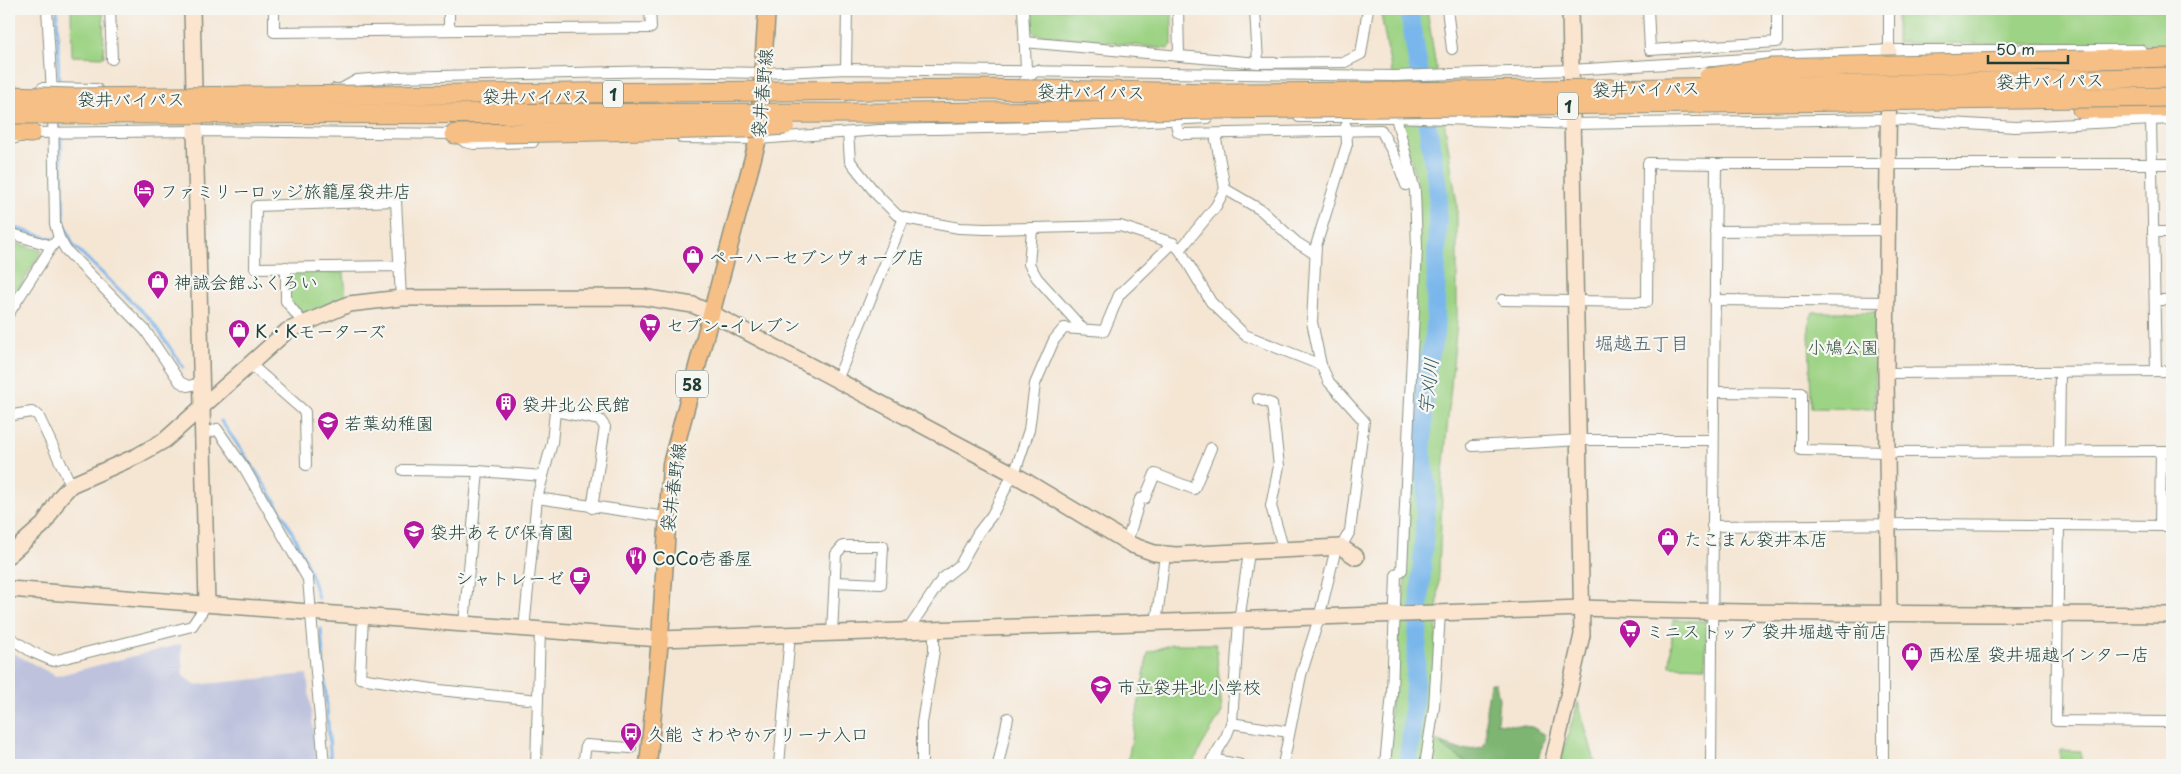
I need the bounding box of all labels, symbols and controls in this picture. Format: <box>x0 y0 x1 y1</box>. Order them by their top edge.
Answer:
scale bar <box>1988 32 2068 64</box>
text: 50 m <box>1996 37 2035 60</box>
street label: 袋井春野線 <box>744 47 778 139</box>
street label: 袋井バイパス <box>1996 66 2104 94</box>
street label: 袋井バイパス <box>1592 74 1700 102</box>
street label: 袋井バイパス <box>1037 77 1145 105</box>
road number: 1 <box>603 80 623 108</box>
street label: 袋井バイパス <box>482 82 590 109</box>
street label: 袋井バイパス <box>77 85 185 112</box>
road number: 1 <box>1558 92 1578 120</box>
place label: ファミリーロッジ旅籠屋袋井店 <box>160 177 411 204</box>
hotel icon: ファミリーロッジ旅籠屋袋井店 <box>132 178 156 209</box>
place label: ペーハーセブンヴォーグ店 <box>709 243 925 270</box>
shop icon: ペーハーセブンヴォーグ店 <box>681 244 705 275</box>
place label: 神誠会館ふくろい <box>174 268 318 295</box>
shop icon: 神誠会館ふくろい <box>146 269 170 300</box>
place label: セブン-イレブン <box>666 311 801 338</box>
supermarket icon: セブン-イレブン <box>638 312 662 343</box>
place label: K・Kモーターズ <box>255 317 386 344</box>
shop icon: K・Kモーターズ <box>227 318 251 349</box>
district label: 堀越五丁目 <box>1594 328 1690 356</box>
park label: 小鳩公園 <box>1807 333 1879 360</box>
water label: 宇刈川 <box>1410 356 1444 416</box>
road number: 58 <box>676 370 708 398</box>
place label: 袋井北公民館 <box>522 390 630 417</box>
building icon: 袋井北公民館 <box>494 391 518 422</box>
place label: 若葉幼稚園 <box>344 409 434 436</box>
school or university icon: 若葉幼稚園 <box>316 410 340 441</box>
street label: 袋井春野線 <box>652 441 692 533</box>
place label: 袋井あそび保育園 <box>430 518 574 545</box>
school or university icon: 袋井あそび保育園 <box>402 519 426 550</box>
place label: たこまん袋井本店 <box>1684 525 1828 552</box>
shop icon: たこまん袋井本店 <box>1656 526 1680 557</box>
place label: CoCo壱番屋 <box>652 544 753 571</box>
restaurant icon: CoCo壱番屋 <box>624 545 648 576</box>
place label: シャトレーゼ <box>455 564 564 591</box>
cafe icon: シャトレーゼ <box>568 565 592 596</box>
place label: ミニストップ 袋井堀越寺前店 <box>1646 617 1888 644</box>
supermarket icon: ミニストップ 袋井堀越寺前店 <box>1618 618 1642 649</box>
place label: 西松屋 袋井堀越インター店 <box>1928 640 2149 667</box>
shop icon: 西松屋 袋井堀越インター店 <box>1900 641 1924 672</box>
place label: 市立袋井北小学校 <box>1117 673 1261 700</box>
school or university icon: 市立袋井北小学校 <box>1089 674 1113 705</box>
place label: 久能 さわやかアリーナ入口 <box>647 720 869 747</box>
bus stop icon: 久能 さわやかアリーナ入口 <box>619 721 643 752</box>

